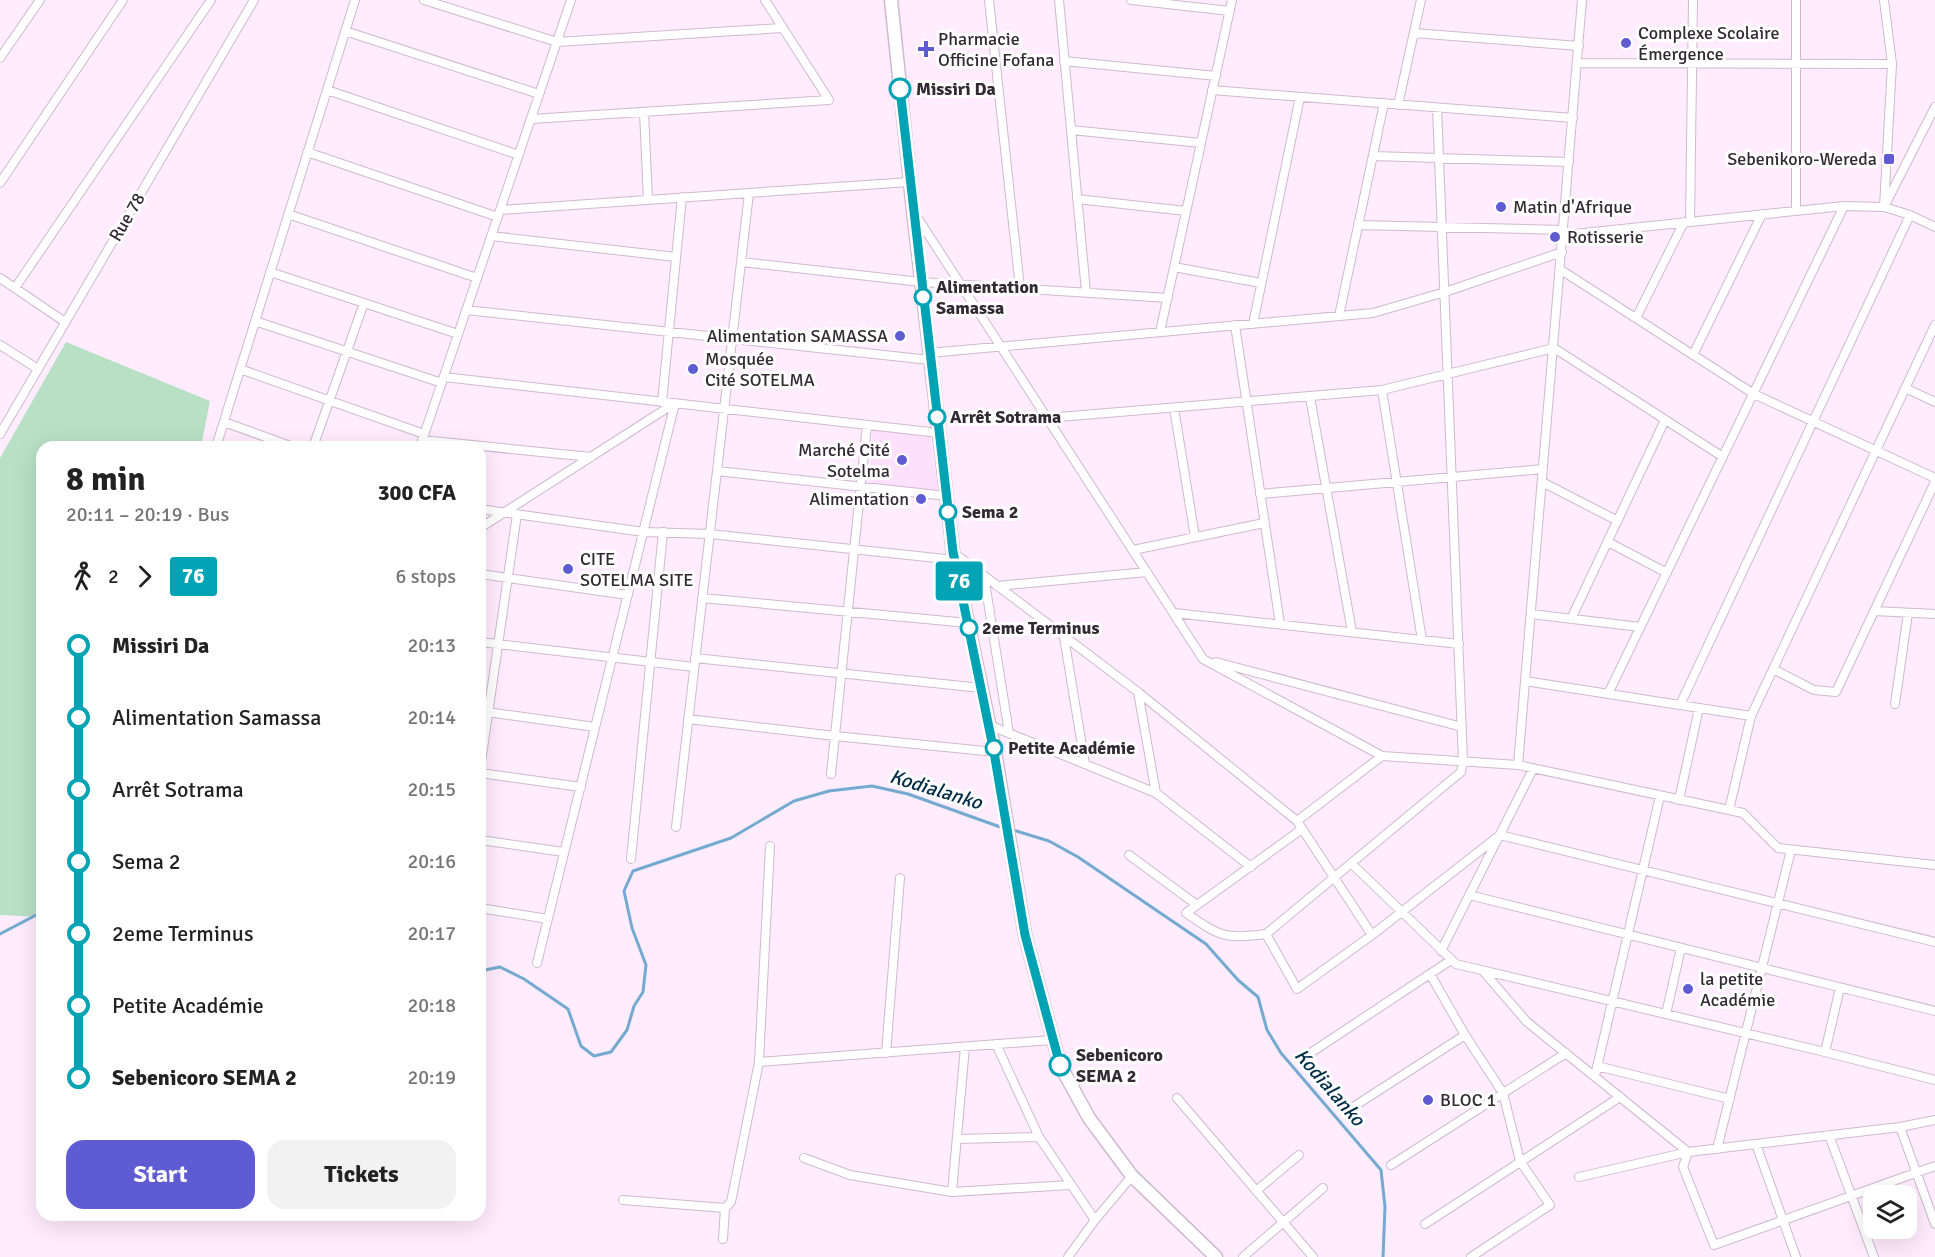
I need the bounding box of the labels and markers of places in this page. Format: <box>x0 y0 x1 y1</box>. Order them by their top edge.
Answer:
place label: Complexe Scolaire Émergence <box>1638 22 1779 65</box>
place label: Pharmacie Officine Fofana <box>938 28 1054 71</box>
marker: Complexe Scolaire Émergence <box>1619 36 1633 50</box>
marker: Pharmacie Officine Fofana <box>919 42 933 56</box>
marker: Missiri Da <box>889 78 911 100</box>
place label: Missiri Da <box>916 78 996 100</box>
place label: Sebenikoro-Wereda <box>1727 148 1877 170</box>
marker: Sebenikoro-Wereda <box>1882 152 1896 166</box>
place label: Matin d'Afrique <box>1513 196 1632 218</box>
marker: Matin d'Afrique <box>1494 200 1508 214</box>
place label: Rotisserie <box>1567 226 1644 248</box>
marker: Rotisserie <box>1548 230 1562 244</box>
place label: Alimentation Samassa <box>936 276 1039 319</box>
marker: Alimentation Samassa <box>914 288 932 306</box>
place label: Alimentation SAMASSA <box>707 325 888 347</box>
marker: Alimentation SAMASSA <box>893 329 907 343</box>
place label: Mosquée Cité SOTELMA <box>705 348 815 391</box>
marker: Mosquée Cité SOTELMA <box>686 362 700 376</box>
place label: Arrêt Sotrama <box>950 406 1061 428</box>
marker: Arrêt Sotrama <box>928 408 946 426</box>
place label: Marché Cité Sotelma <box>798 439 890 482</box>
marker: Marché Cité Sotelma <box>895 453 909 467</box>
place label: Alimentation <box>809 488 909 510</box>
marker: Alimentation <box>914 492 928 506</box>
place label: Sema 2 <box>962 501 1018 523</box>
marker: Sema 2 <box>939 503 957 521</box>
place label: CITE SOTELMA SITE <box>580 548 693 591</box>
marker: CITE SOTELMA SITE <box>561 562 575 576</box>
place label: 2eme Terminus <box>982 617 1099 639</box>
marker: 2eme Terminus <box>960 619 978 637</box>
place label: Petite Académie <box>1008 737 1135 759</box>
marker: Petite Académie <box>985 739 1003 757</box>
place label: la petite Académie <box>1700 968 1775 1011</box>
marker: la petite Académie <box>1681 982 1695 996</box>
place label: Sebenicoro SEMA 2 <box>1076 1044 1163 1087</box>
marker: Sebenicoro SEMA 2 <box>1049 1054 1071 1076</box>
place label: BLOC 1 <box>1440 1089 1496 1111</box>
marker: BLOC 1 <box>1421 1093 1435 1107</box>

